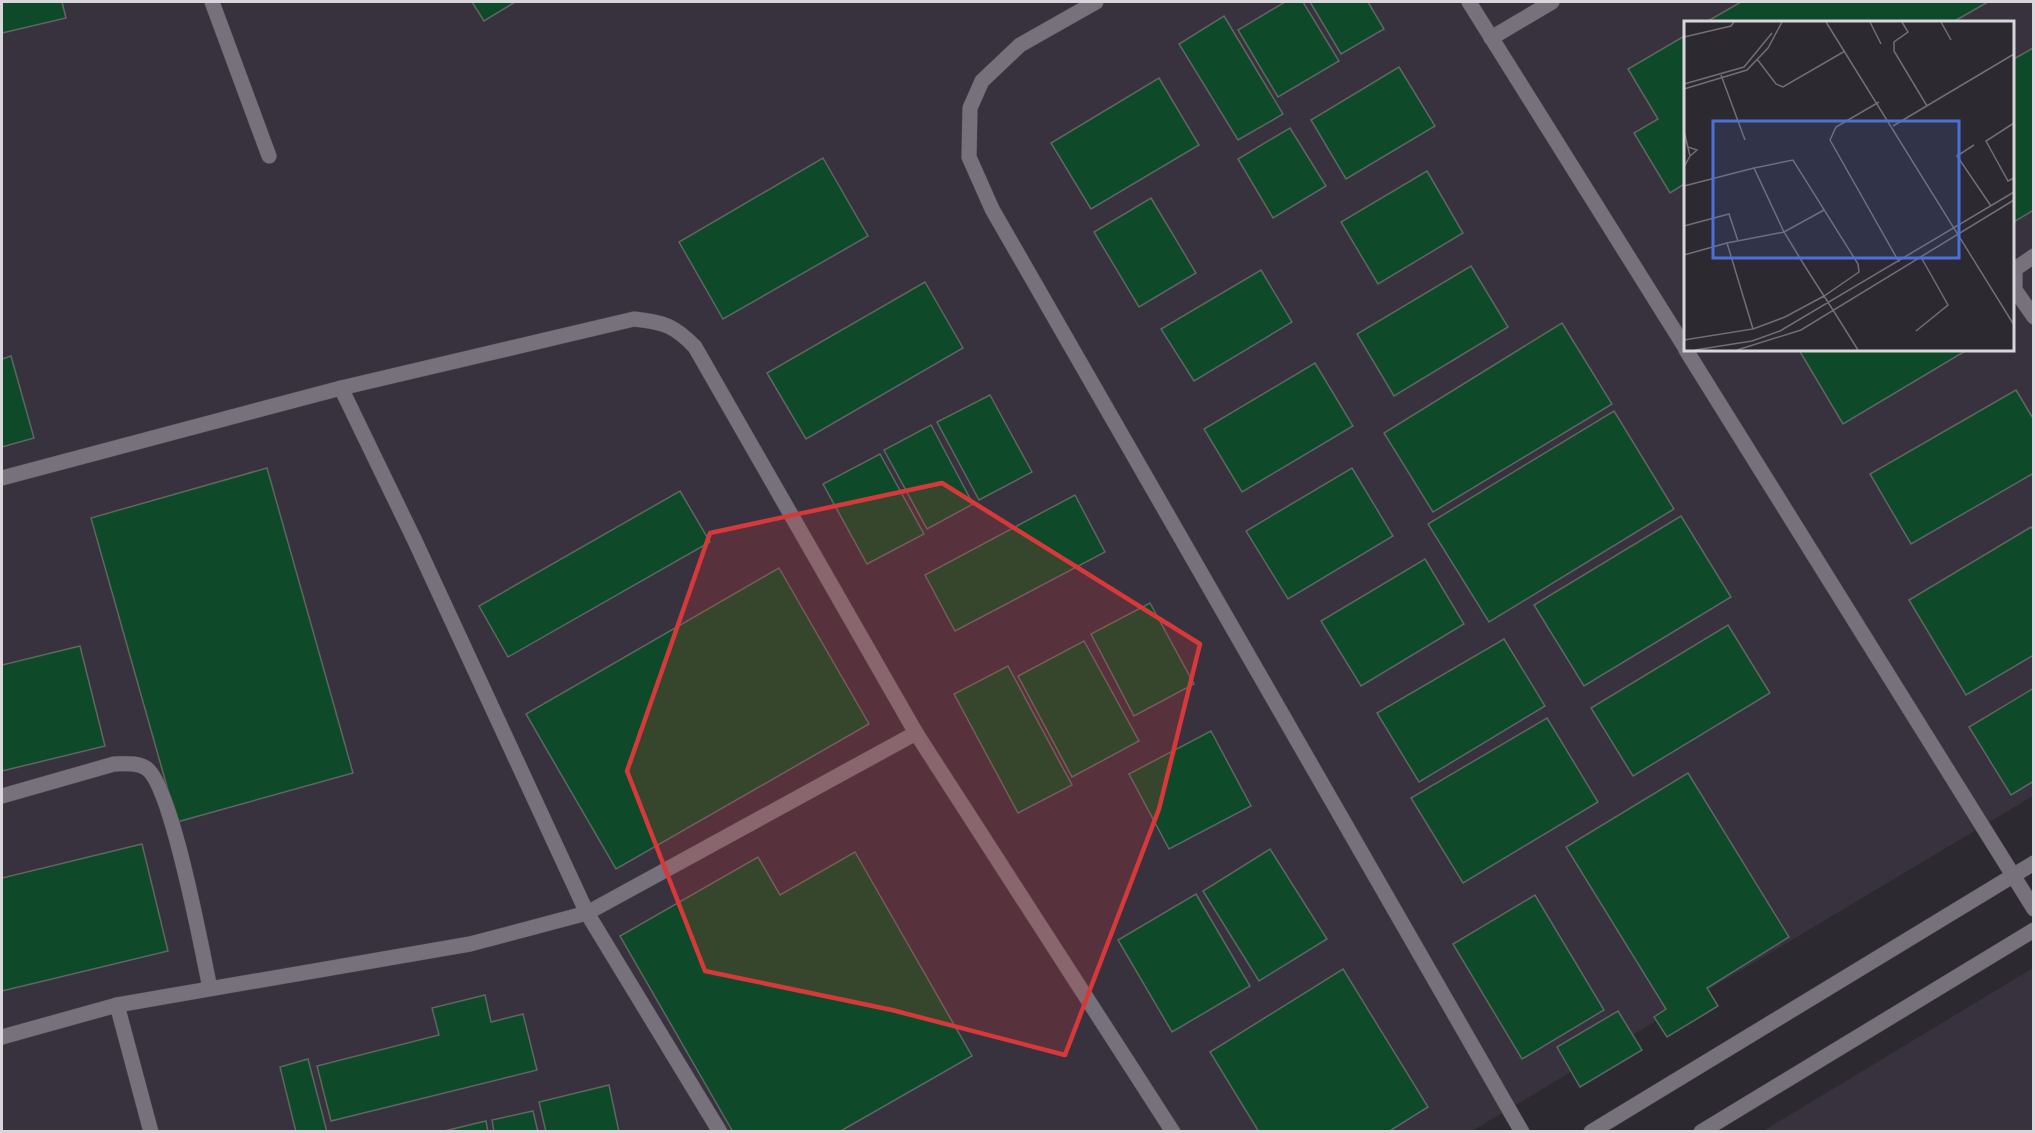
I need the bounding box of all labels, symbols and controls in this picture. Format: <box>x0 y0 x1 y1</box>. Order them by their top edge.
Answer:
inset map <box>1684 21 2014 351</box>

